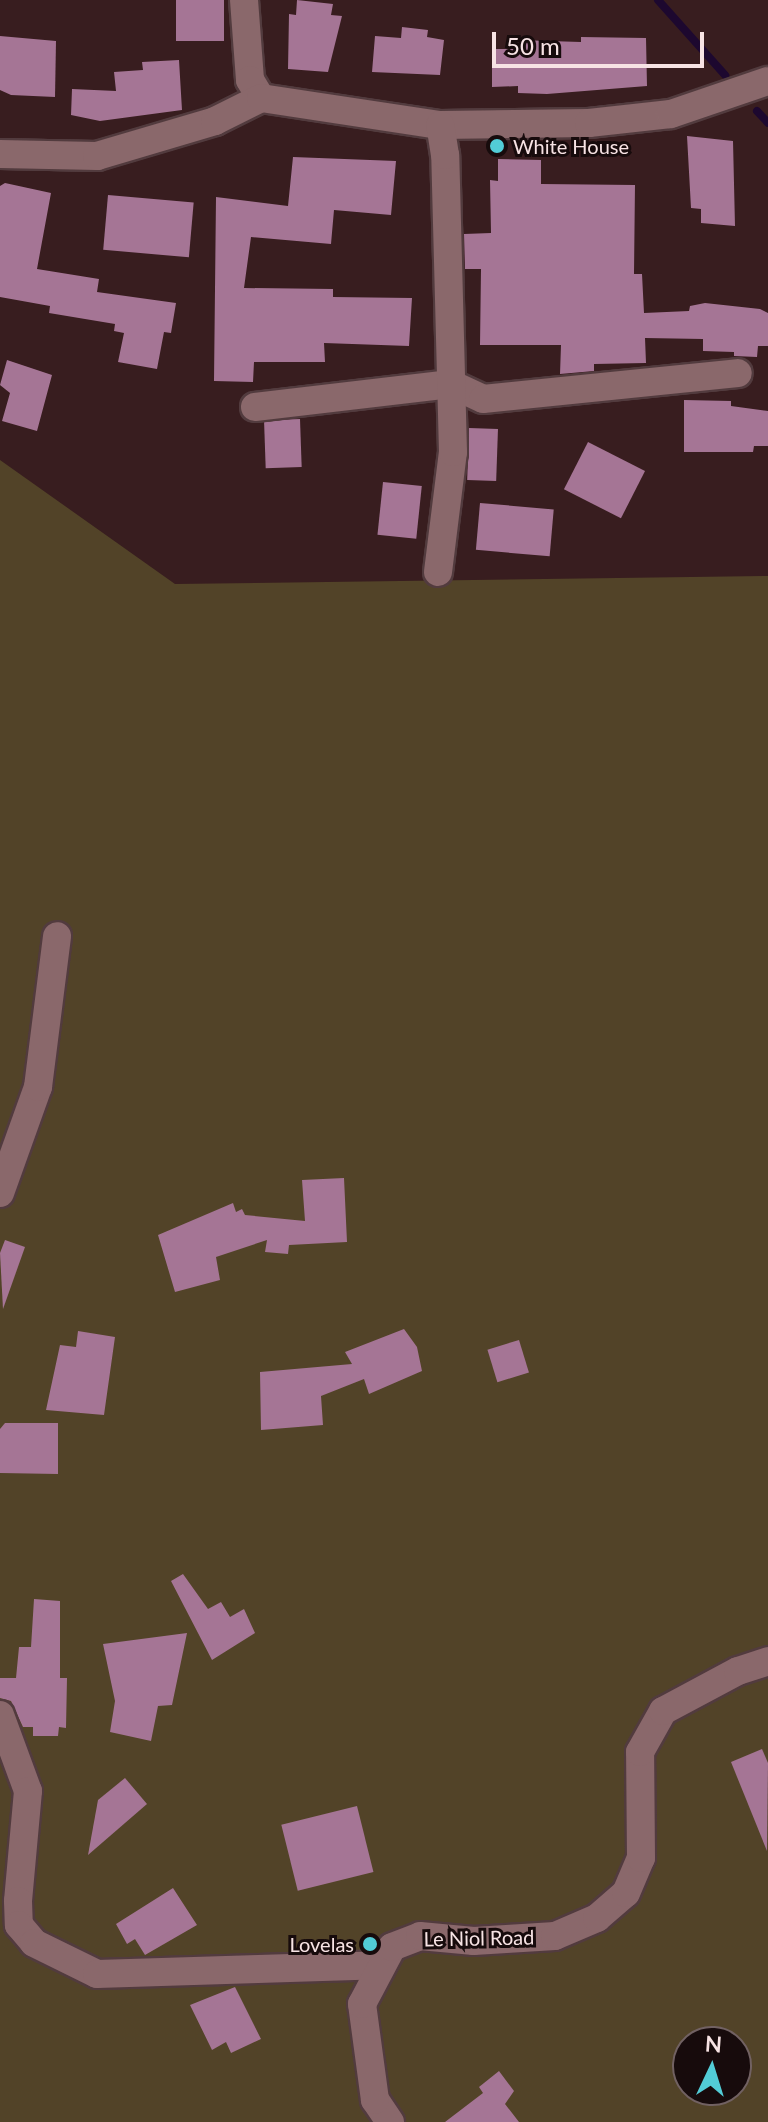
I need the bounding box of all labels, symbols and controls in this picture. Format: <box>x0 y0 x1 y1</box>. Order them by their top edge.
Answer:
scale bar <box>496 16 708 66</box>
text: 50 m <box>506 31 560 60</box>
place label: White House <box>513 134 629 158</box>
marker: White House <box>488 137 506 155</box>
street label: Le Niol Road <box>423 1925 535 1951</box>
place label: Lovelas <box>289 1932 354 1956</box>
marker: Lovelas <box>361 1935 379 1953</box>
north arrow <box>672 2026 752 2106</box>
text: N <box>704 2029 723 2058</box>

